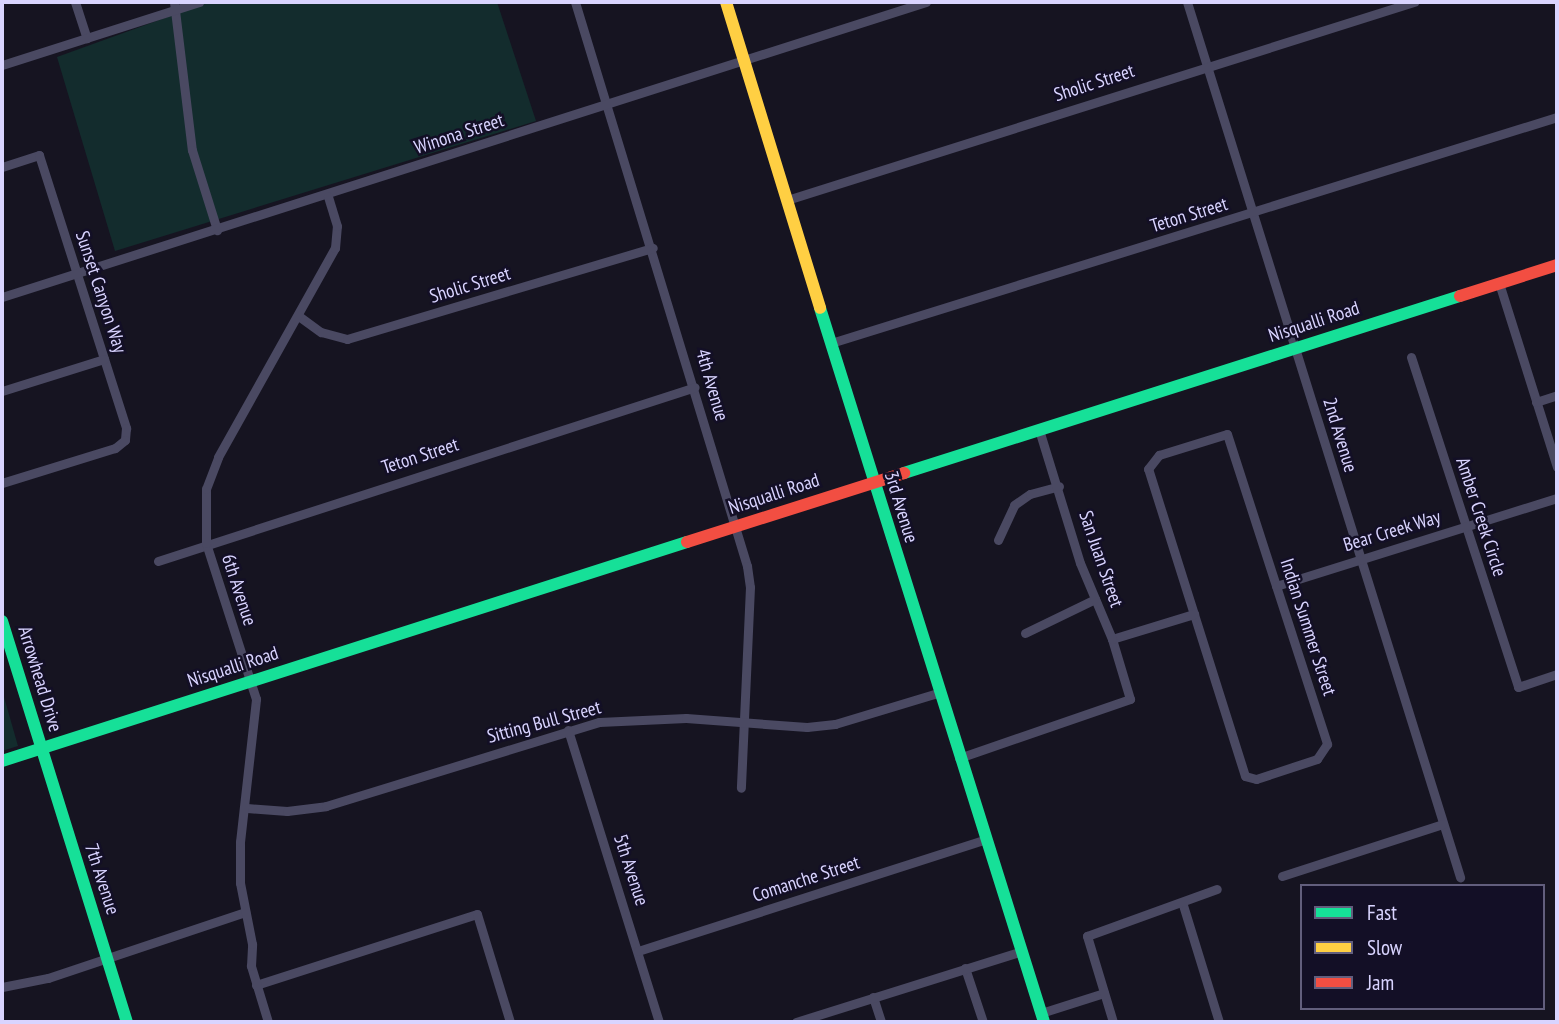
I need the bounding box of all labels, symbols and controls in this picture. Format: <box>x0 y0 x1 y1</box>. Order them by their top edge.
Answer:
street label: Sholic Street <box>1051 59 1137 107</box>
street label: Winona Street <box>411 109 507 159</box>
street label: Teton Street <box>1148 192 1230 238</box>
street label: Sunset Canyon Way <box>71 228 131 356</box>
street label: Sholic Street <box>427 262 513 308</box>
street label: Nisqualli Road <box>1266 297 1362 347</box>
street label: 4th Avenue <box>691 346 733 424</box>
street label: 2nd Avenue <box>1318 395 1362 475</box>
street label: Teton Street <box>379 433 461 479</box>
street label: Amber Creek Circle <box>1451 454 1511 580</box>
street label: 3rd Avenue <box>879 468 923 546</box>
street label: Nisqualli Road <box>726 469 822 519</box>
street label: Bear Creek Way <box>1340 505 1444 557</box>
street label: San Juan Street <box>1074 508 1128 610</box>
street label: 6th Avenue <box>217 551 261 629</box>
street label: Indian Summer Street <box>1275 556 1341 698</box>
street label: Arrowhead Drive <box>13 623 67 735</box>
street label: Nisqualli Road <box>185 642 281 692</box>
street label: Sitting Bull Street <box>485 696 603 748</box>
street label: 5th Avenue <box>609 831 653 909</box>
street label: 7th Avenue <box>80 840 124 918</box>
street label: Comanche Street <box>750 851 862 907</box>
legend <box>1300 884 1545 1010</box>
text: Fast <box>1367 899 1397 926</box>
text: Slow <box>1367 934 1402 961</box>
text: Jam <box>1367 969 1394 996</box>

